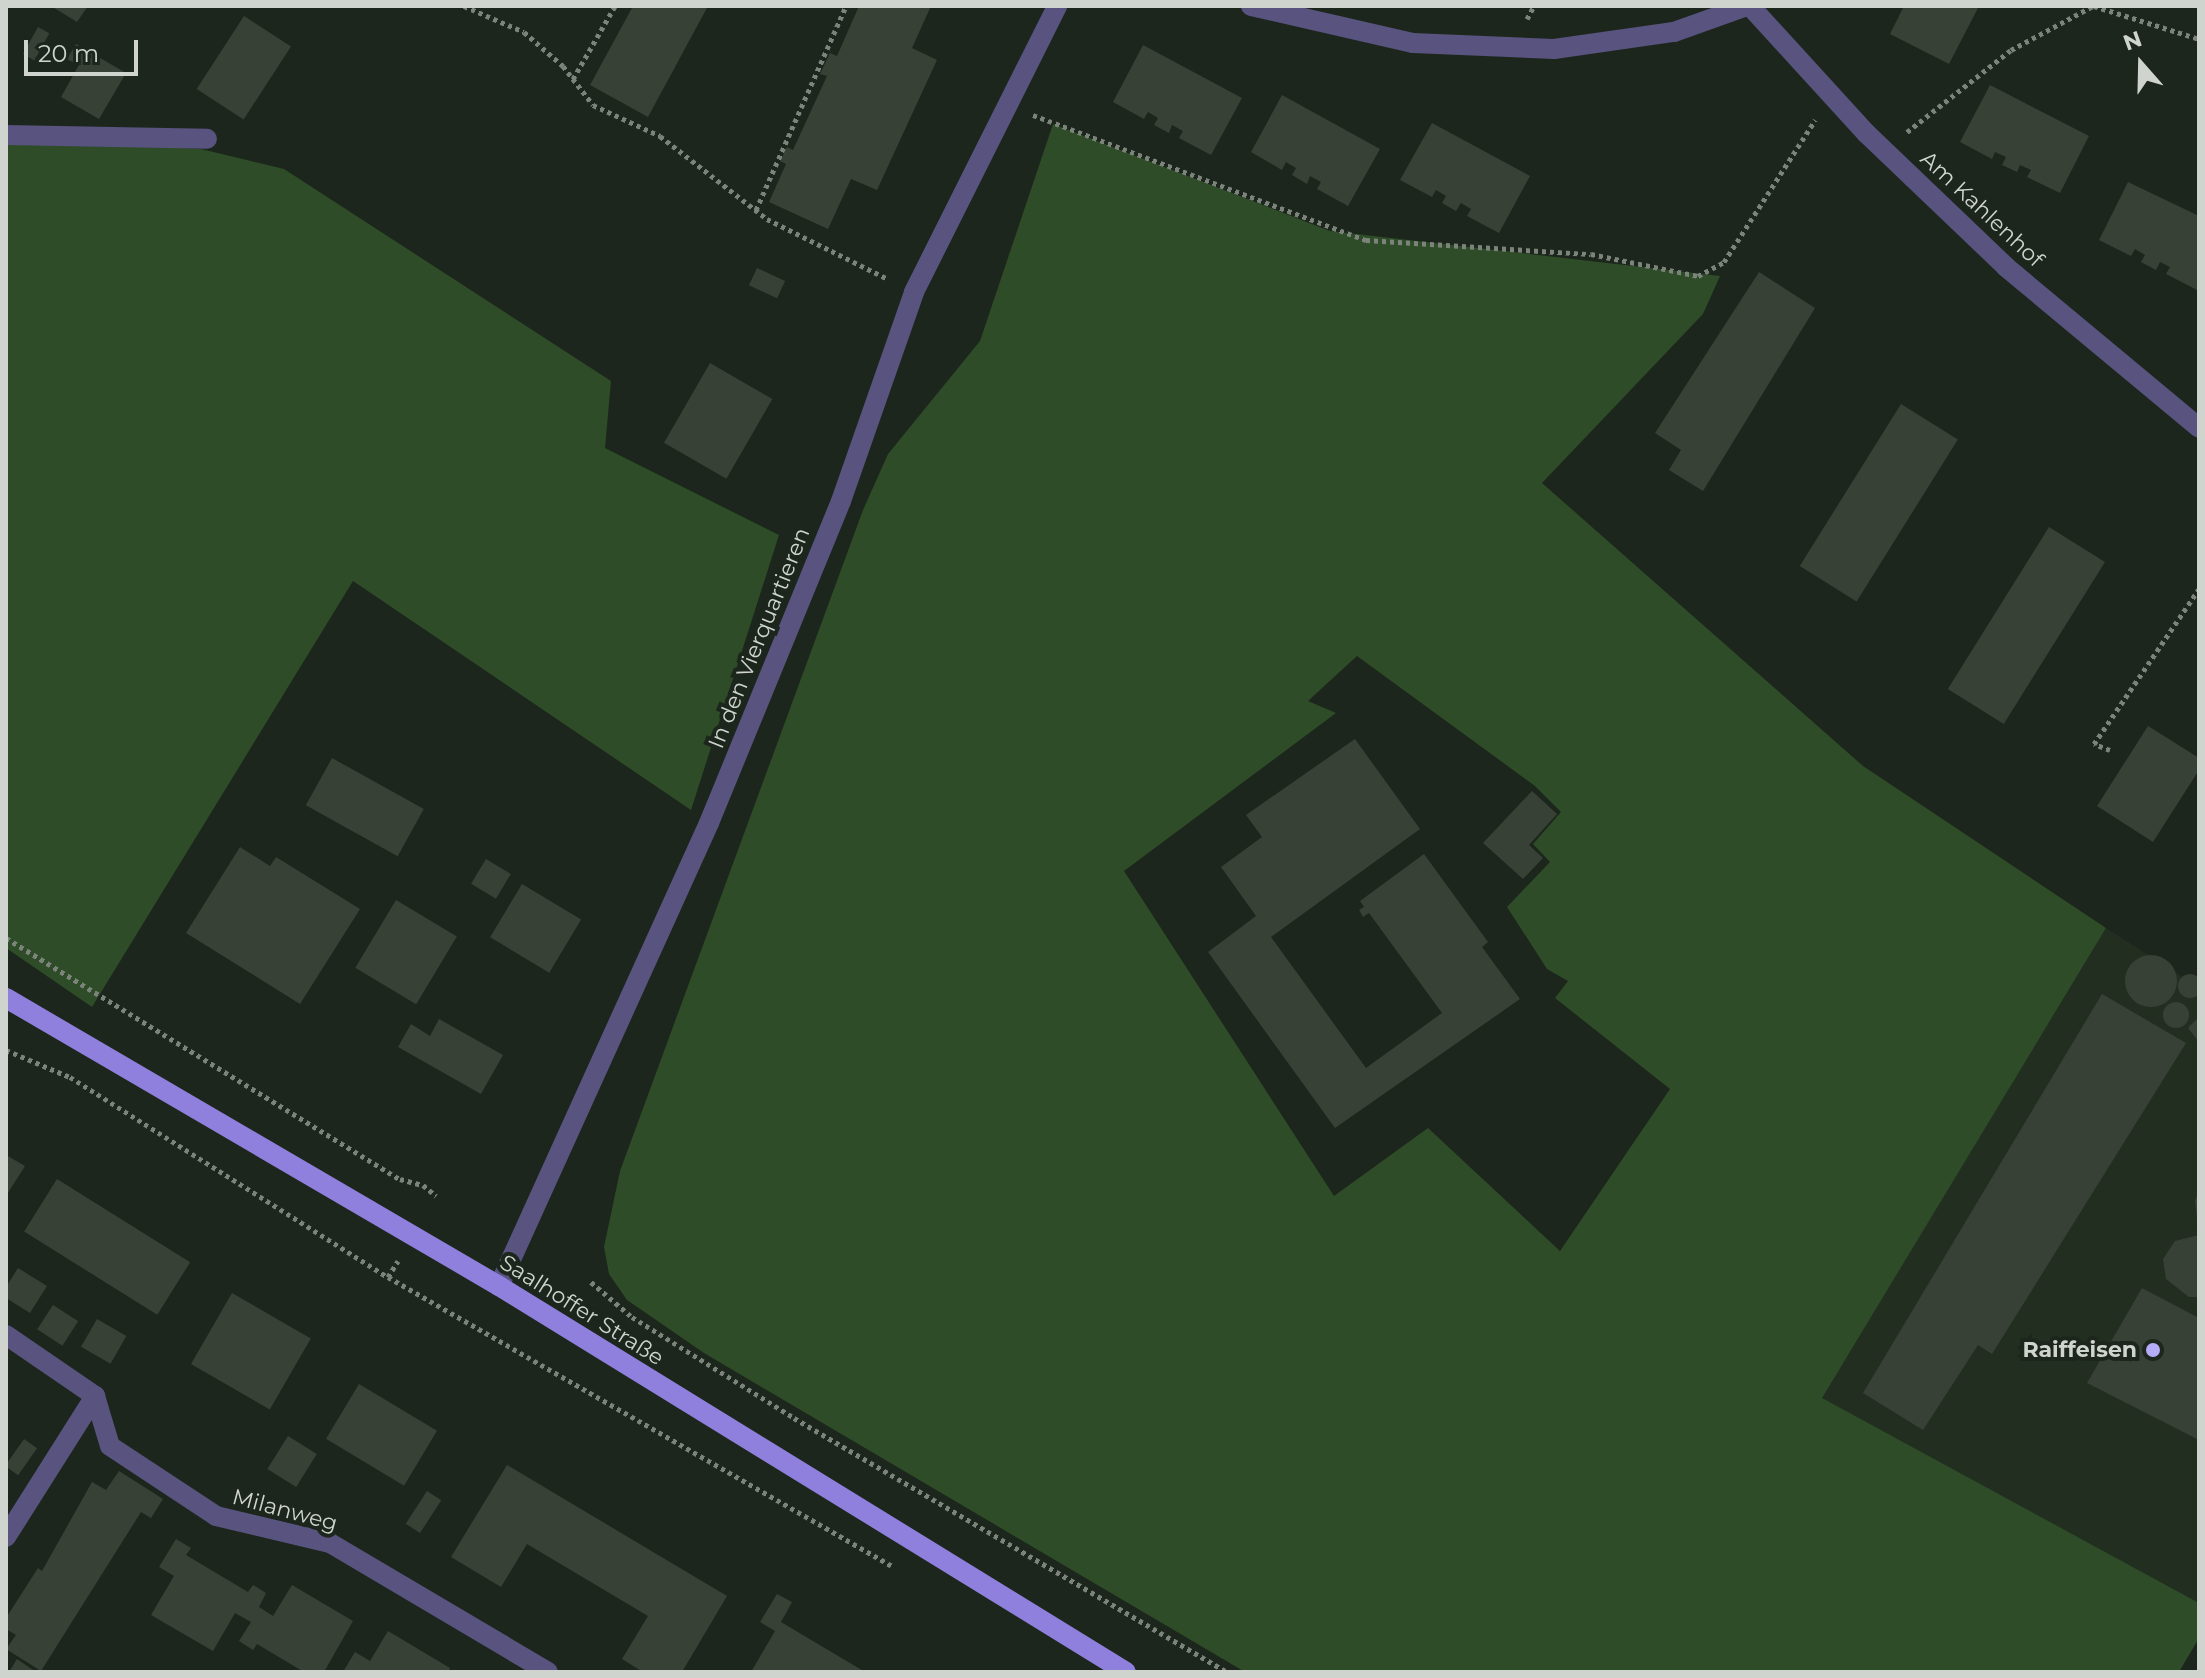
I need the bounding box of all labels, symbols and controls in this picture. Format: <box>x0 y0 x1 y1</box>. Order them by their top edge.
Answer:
scale bar <box>28 24 142 74</box>
north arrow <box>2101 24 2181 104</box>
text: N <box>2120 25 2146 57</box>
text: 20 m <box>38 39 99 68</box>
street label: Am Kahlenhof <box>1915 145 2049 273</box>
street label: In den Vierquartieren <box>703 524 815 752</box>
street label: Saalhoffer Straße <box>495 1249 669 1371</box>
place label: Raiffeisen <box>2022 1337 2137 1363</box>
marker: Raiffeisen <box>2144 1341 2162 1359</box>
street label: Milanweg <box>229 1483 341 1537</box>

